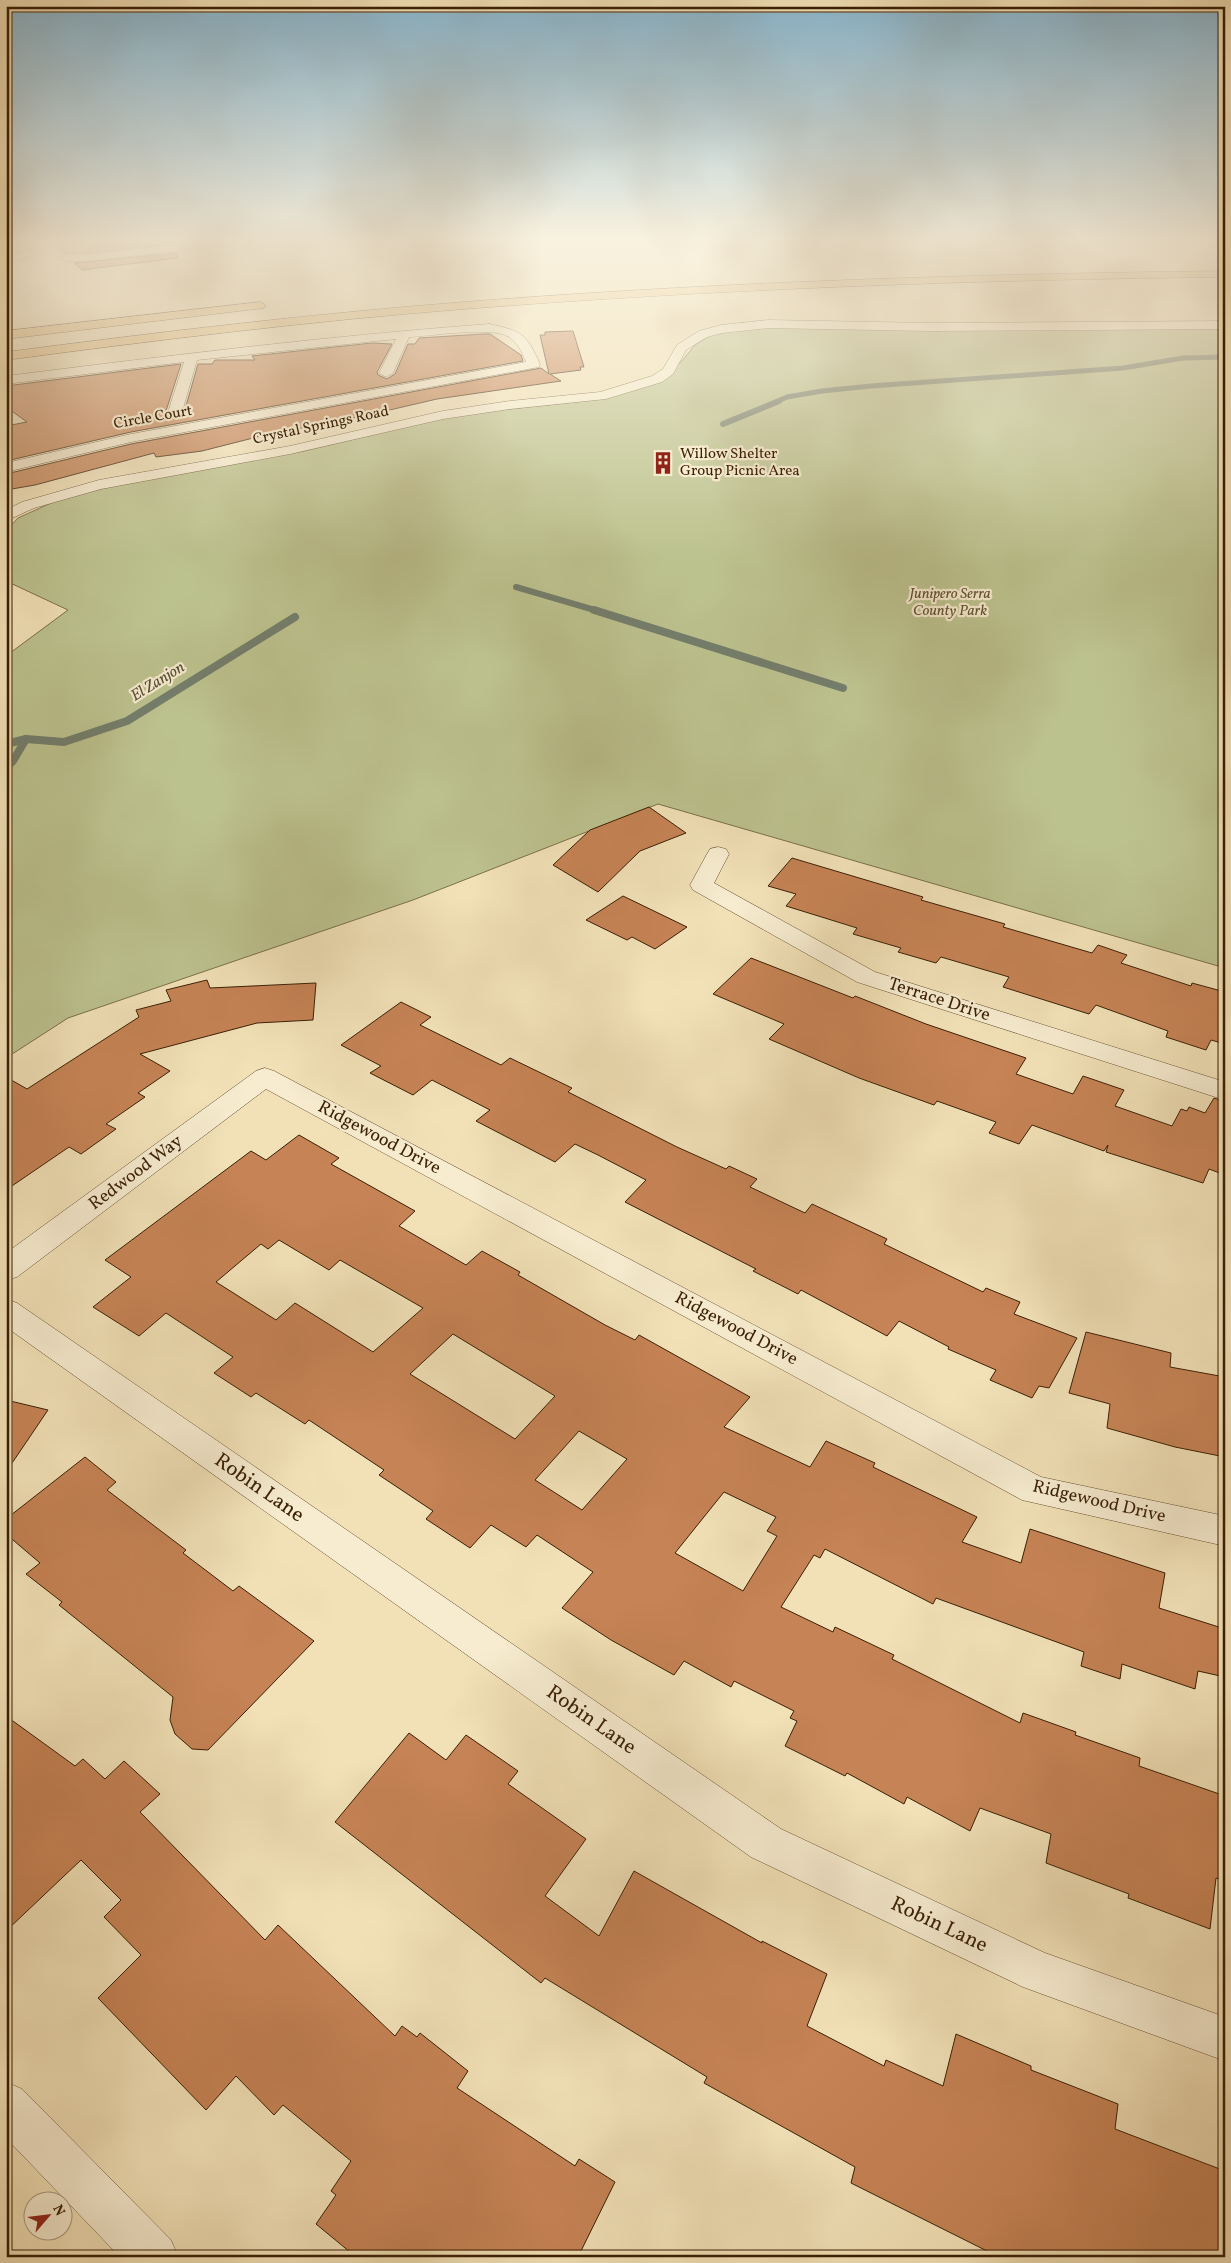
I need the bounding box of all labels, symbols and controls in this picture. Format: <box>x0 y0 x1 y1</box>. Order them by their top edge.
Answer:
street label: Circle Court <box>112 401 194 435</box>
street label: Crystal Springs Road <box>251 401 391 451</box>
place label: Willow Shelter Group Picnic Area <box>680 444 800 482</box>
building icon: Willow Shelter Group Picnic Area <box>650 450 676 476</box>
park label: Junipero Serra County Park <box>907 584 991 622</box>
water label: El Zanjon <box>127 657 189 707</box>
street label: Terrace Drive <box>885 972 993 1028</box>
street label: Ridgewood Drive <box>313 1095 445 1181</box>
street label: Redwood Way <box>84 1129 188 1217</box>
street label: Ridgewood Drive <box>670 1286 802 1372</box>
street label: Robin Lane <box>208 1446 310 1530</box>
street label: Ridgewood Drive <box>1030 1475 1168 1529</box>
street label: Robin Lane <box>540 1678 642 1762</box>
street label: Robin Lane <box>886 1890 992 1960</box>
north arrow <box>22 2190 72 2240</box>
text: N <box>47 2202 69 2220</box>

